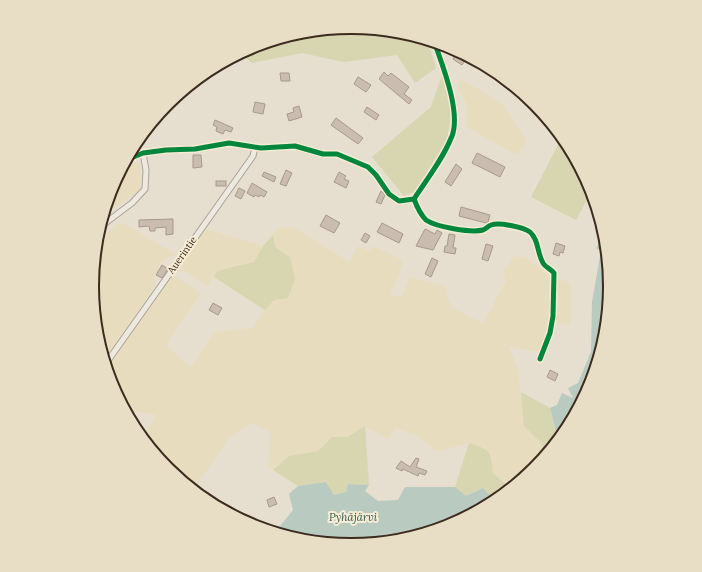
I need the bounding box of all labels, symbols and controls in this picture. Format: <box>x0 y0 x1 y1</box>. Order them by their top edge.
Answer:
street label: Auerintie <box>164 233 200 277</box>
water label: Pyhäjärvi <box>329 510 377 524</box>

